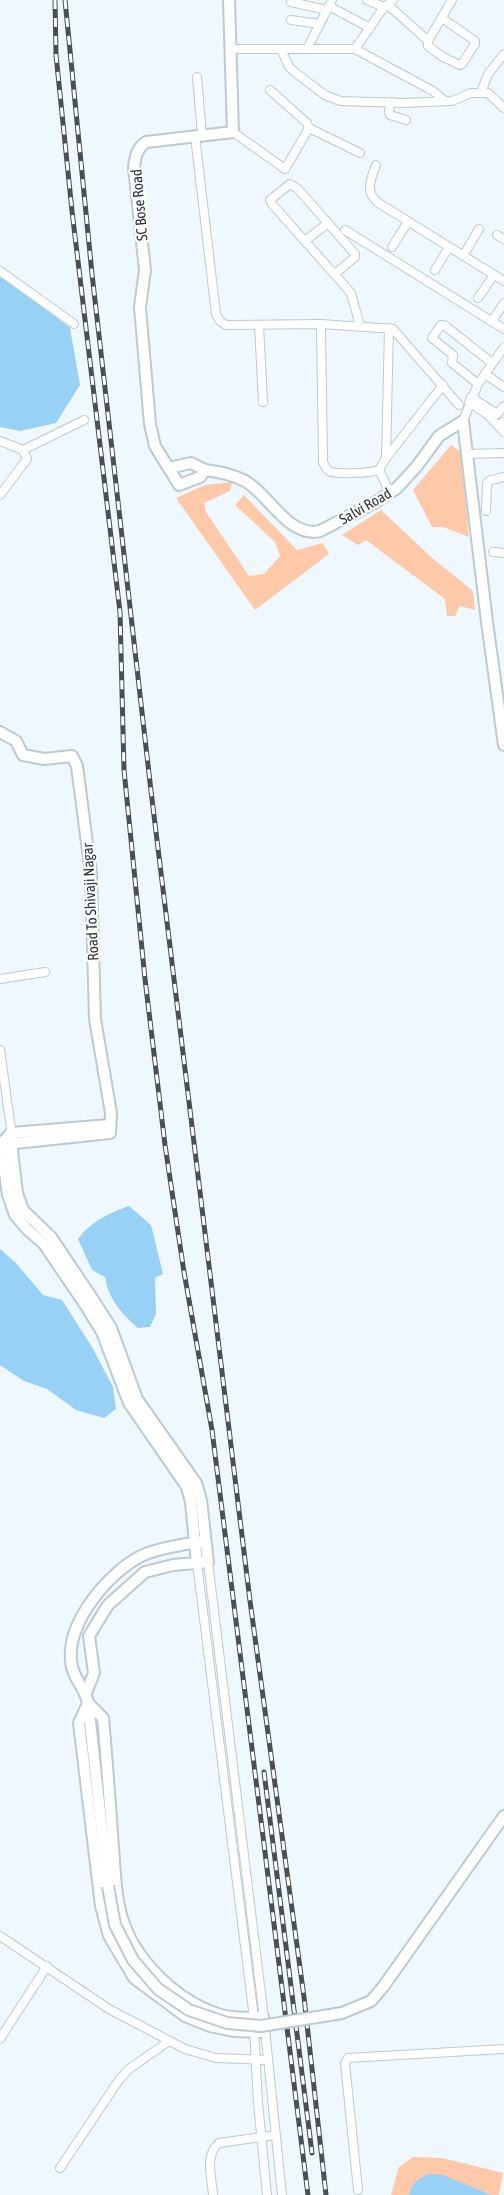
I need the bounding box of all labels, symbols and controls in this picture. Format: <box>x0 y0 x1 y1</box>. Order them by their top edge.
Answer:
street label: SC Bose Road <box>127 168 151 242</box>
street label: Salvi Road <box>336 484 394 528</box>
street label: Road To Shivaji Nagar <box>78 842 102 961</box>

